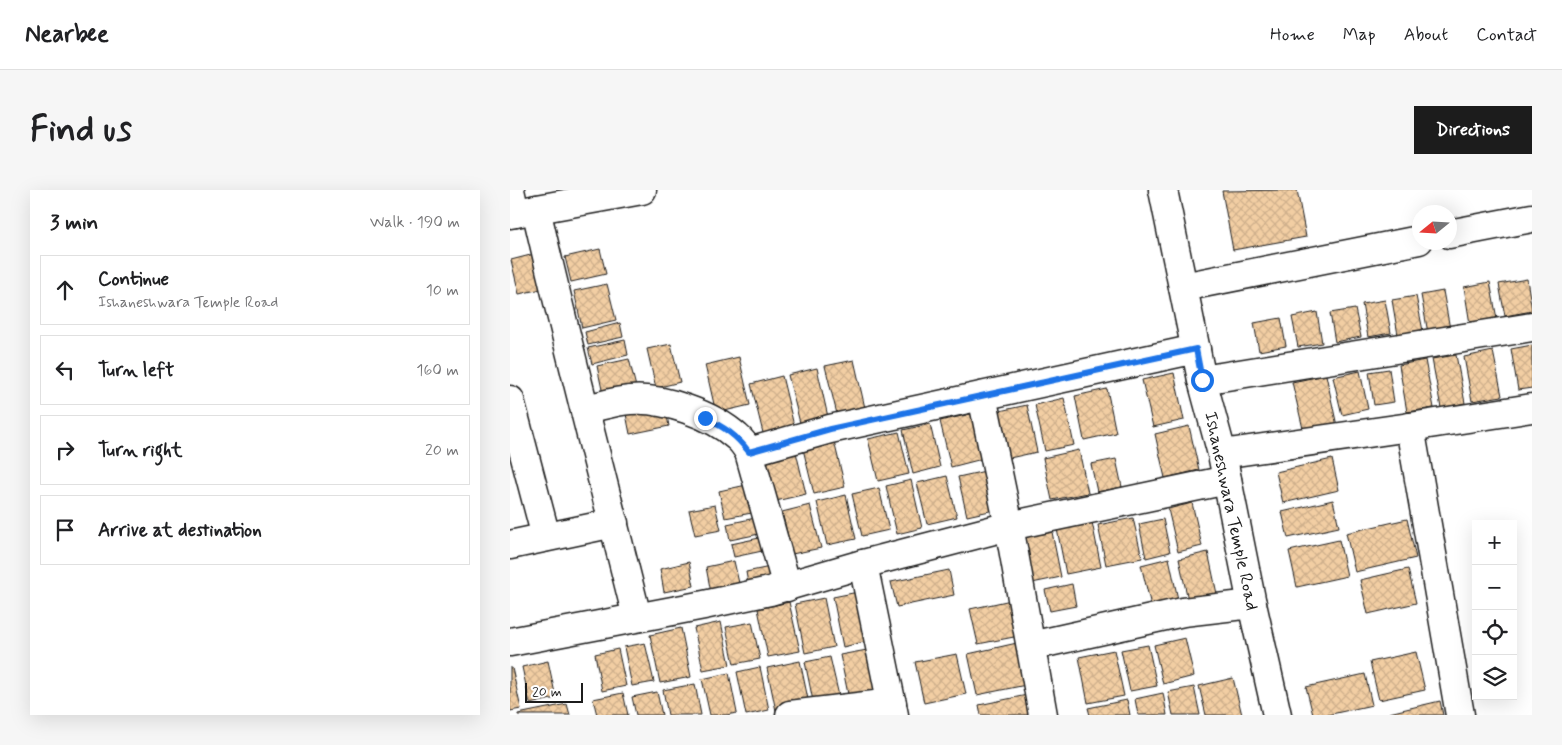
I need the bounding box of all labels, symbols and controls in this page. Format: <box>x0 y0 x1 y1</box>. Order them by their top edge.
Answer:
text: Nearbee <box>25 19 109 50</box>
text: Home <box>1270 23 1315 47</box>
text: Map <box>1343 23 1376 47</box>
text: About <box>1404 23 1448 47</box>
text: Contact <box>1476 23 1537 47</box>
button: Directions <box>1414 106 1532 154</box>
text: Find us <box>30 107 132 153</box>
north arrow <box>1412 205 1457 250</box>
text: 3 min <box>50 209 98 237</box>
text: Walk · 190 m <box>370 212 460 233</box>
text: Continue <box>98 267 169 292</box>
icon: ahead <box>51 276 79 304</box>
text: 10 m <box>426 280 459 301</box>
text: Ishaneshwara Temple Road <box>98 292 278 313</box>
icon: left <box>51 356 79 384</box>
text: Turn left <box>98 358 174 383</box>
text: 160 m <box>416 360 459 381</box>
route start <box>1191 369 1214 392</box>
route end <box>694 407 717 430</box>
street label: Ishaneshwara Temple Road <box>1198 410 1264 613</box>
icon: right <box>51 436 79 464</box>
text: Turn right <box>98 438 182 463</box>
text: 20 m <box>425 440 459 461</box>
icon: arrive <box>51 516 79 544</box>
text: Arrive at destination <box>98 518 262 543</box>
map controls <box>1472 520 1517 700</box>
button: + <box>1472 520 1517 565</box>
button: − <box>1472 565 1517 610</box>
button: locate <box>1472 610 1517 655</box>
button: layers <box>1472 655 1517 700</box>
scale bar <box>525 680 582 703</box>
text: 20 m <box>532 683 562 701</box>

